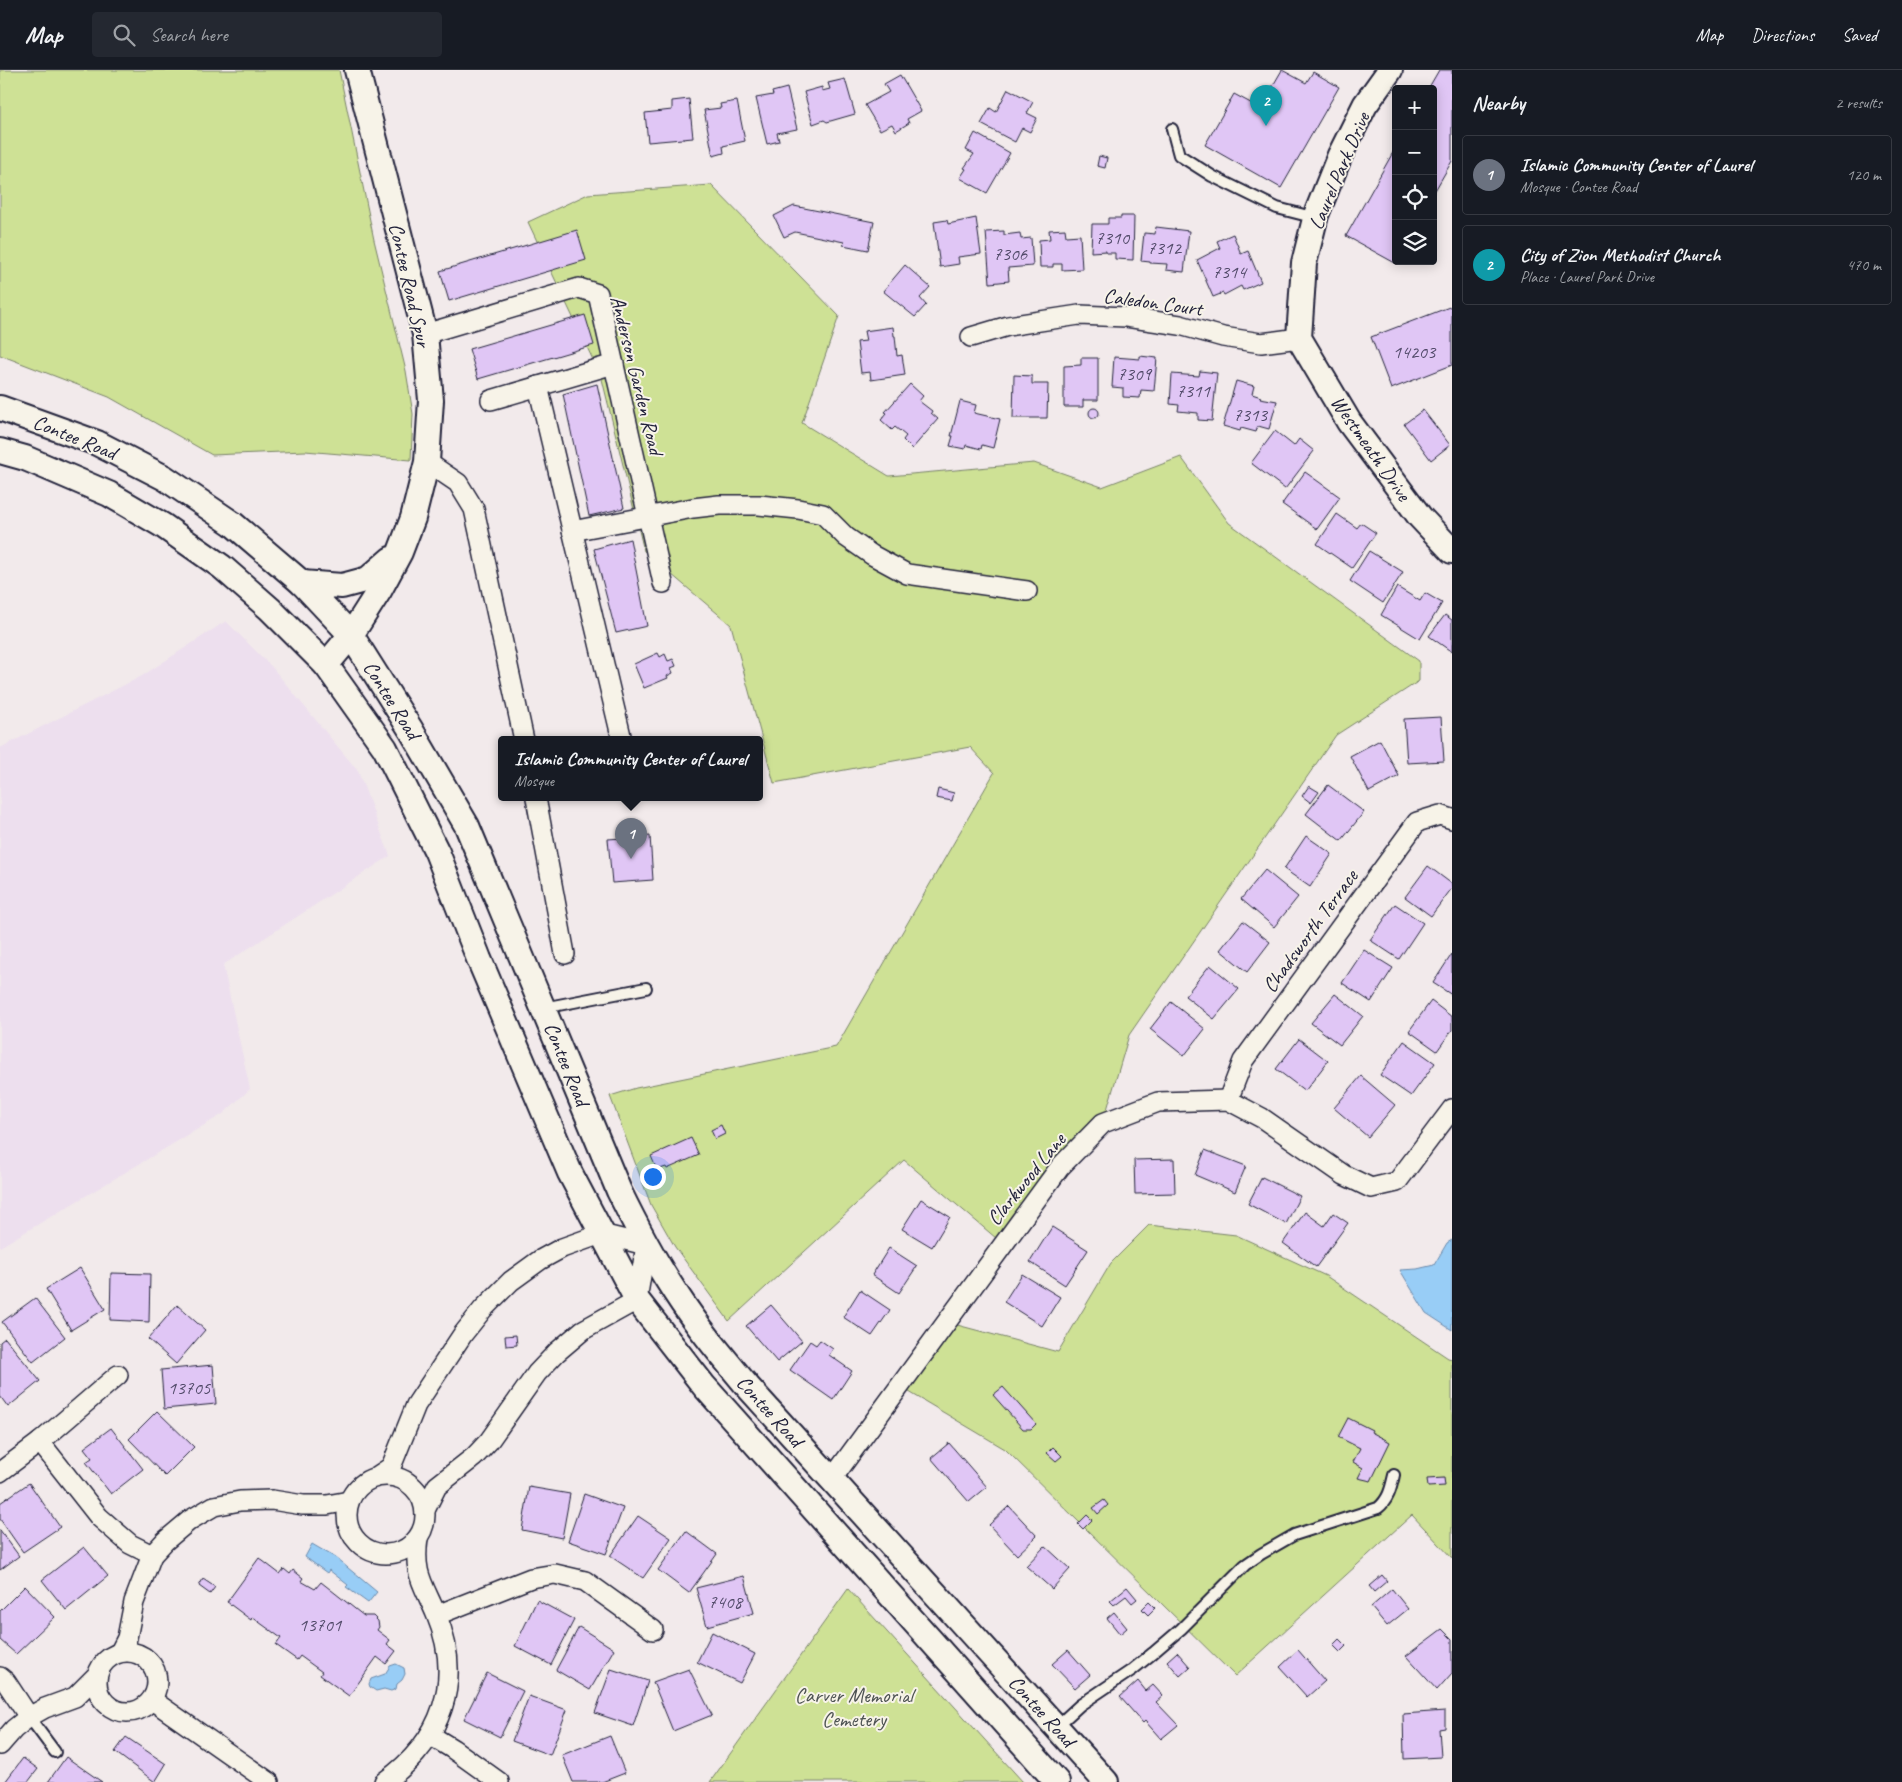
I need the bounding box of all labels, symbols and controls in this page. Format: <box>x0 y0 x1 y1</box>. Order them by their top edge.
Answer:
search box <box>92 12 442 57</box>
text: Map <box>25 20 62 50</box>
icon: search <box>110 21 138 49</box>
text: Search here <box>150 23 228 47</box>
text: Map <box>1696 24 1723 46</box>
text: Directions <box>1751 24 1814 46</box>
text: Saved <box>1842 24 1877 46</box>
pin: 2 <box>1250 85 1282 126</box>
map controls <box>1392 85 1437 265</box>
button: + <box>1392 85 1437 130</box>
text: Nearby <box>1472 90 1525 116</box>
text: 2 results <box>1835 93 1882 113</box>
street label: Laurel Park Drive <box>1303 107 1376 233</box>
button: − <box>1392 130 1437 175</box>
text: Islamic Community Center of Laurel <box>1520 153 1752 177</box>
text: 1 <box>1485 165 1493 185</box>
text: 120 m <box>1847 165 1881 185</box>
button: locate <box>1392 175 1437 220</box>
text: Mosque · Contee Road <box>1520 177 1637 197</box>
button: layers <box>1392 220 1437 265</box>
street label: Contee Road Spur <box>383 221 437 351</box>
house number: 7310 <box>1095 226 1131 250</box>
house number: 7312 <box>1147 236 1183 260</box>
house number: 7306 <box>993 242 1029 266</box>
text: City of Zion Methodist Church <box>1520 243 1720 267</box>
text: 2 <box>1485 255 1493 275</box>
text: 470 m <box>1847 255 1881 275</box>
house number: 7314 <box>1212 260 1249 284</box>
text: Place · Laurel Park Drive <box>1520 267 1654 287</box>
street label: Caledon Court <box>1102 282 1206 322</box>
street label: Anderson Garden Road <box>605 293 670 460</box>
house number: 14203 <box>1393 340 1437 364</box>
house number: 7309 <box>1117 362 1153 386</box>
house number: 7311 <box>1176 379 1212 403</box>
street label: Westmeath Drive <box>1325 390 1417 507</box>
house number: 7313 <box>1233 403 1269 427</box>
street label: Contee Road <box>30 409 124 467</box>
street label: Contee Road <box>358 656 428 747</box>
popup <box>498 736 763 801</box>
text: Islamic Community Center of Laurel <box>514 747 747 771</box>
text: Mosque <box>514 771 554 791</box>
pin: 1 <box>615 818 647 859</box>
street label: Chadsworth Terrace <box>1257 864 1364 998</box>
street label: Contee Road <box>539 1019 597 1113</box>
street label: Clarkwood Lane <box>981 1127 1072 1230</box>
your location <box>640 1164 666 1190</box>
street label: Contee Road <box>731 1370 811 1455</box>
house number: 13705 <box>168 1376 212 1400</box>
house number: 7408 <box>708 1590 745 1614</box>
house number: 13701 <box>299 1613 343 1637</box>
street label: Contee Road <box>1003 1670 1083 1755</box>
park label: Carver Memorial Cemetery <box>795 1682 917 1732</box>

